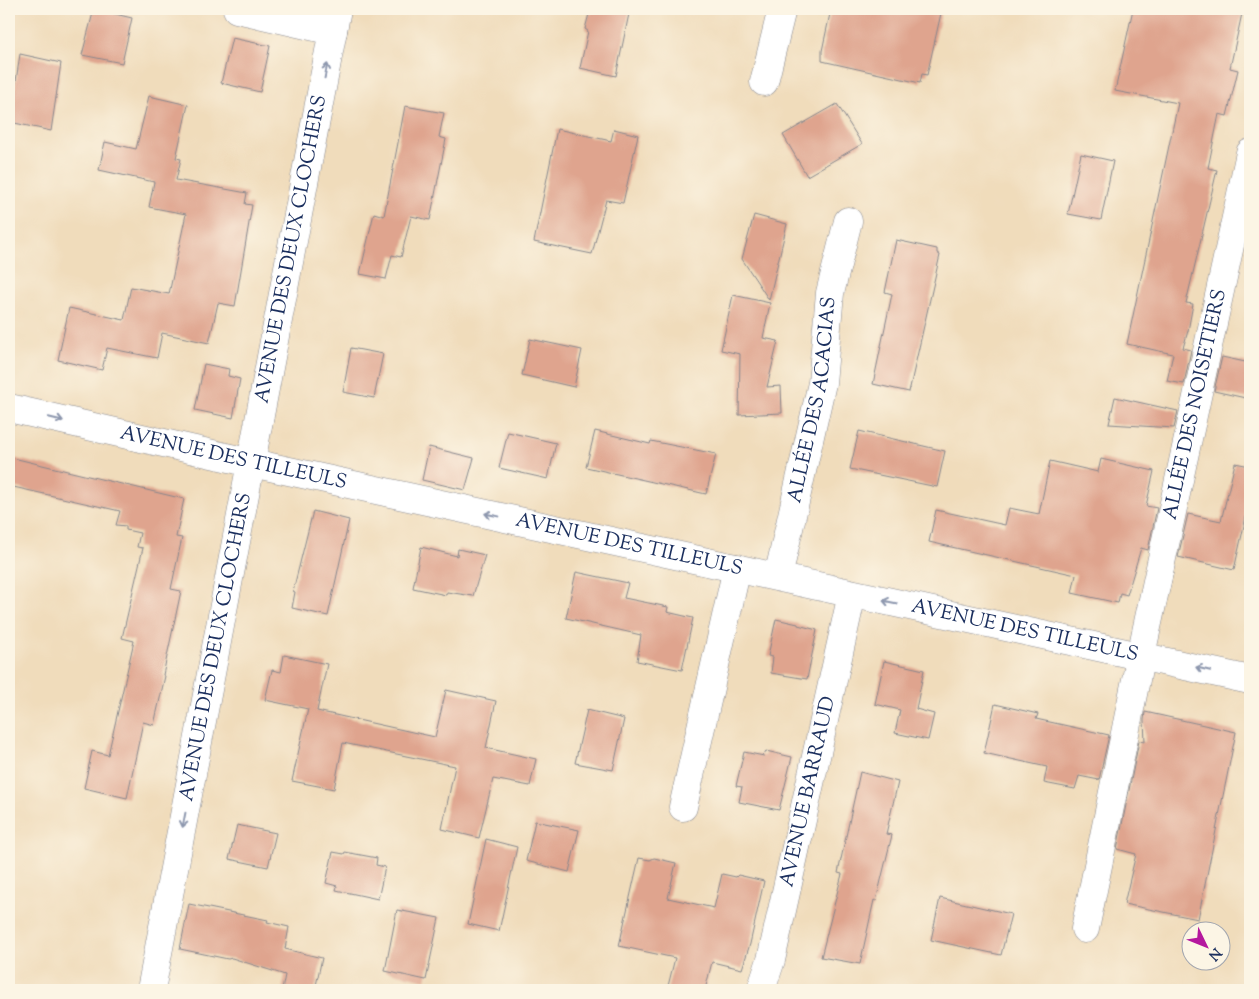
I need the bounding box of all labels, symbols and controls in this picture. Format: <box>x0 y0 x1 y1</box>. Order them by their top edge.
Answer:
one-way arrow <box>321 64 331 80</box>
street label: AVENUE DES DEUX CLOCHERS <box>248 93 335 406</box>
street label: ALLÉE DES NOISETIERS <box>1156 286 1235 523</box>
street label: ALLÉE DES ACACIAS <box>781 295 844 506</box>
one-way arrow <box>48 415 64 424</box>
street label: AVENUE DES TILLEULS <box>117 419 350 498</box>
street label: AVENUE DES DEUX CLOCHERS <box>173 491 259 804</box>
street label: AVENUE DES TILLEULS <box>513 506 745 584</box>
one-way arrow <box>484 509 500 519</box>
street label: AVENUE DES TILLEULS <box>909 592 1141 670</box>
one-way arrow <box>882 596 898 606</box>
one-way arrow <box>1195 664 1211 673</box>
street label: AVENUE BARRAUD <box>773 694 843 890</box>
one-way arrow <box>178 812 188 828</box>
north arrow <box>1182 922 1232 972</box>
text: N <box>1203 943 1225 964</box>

